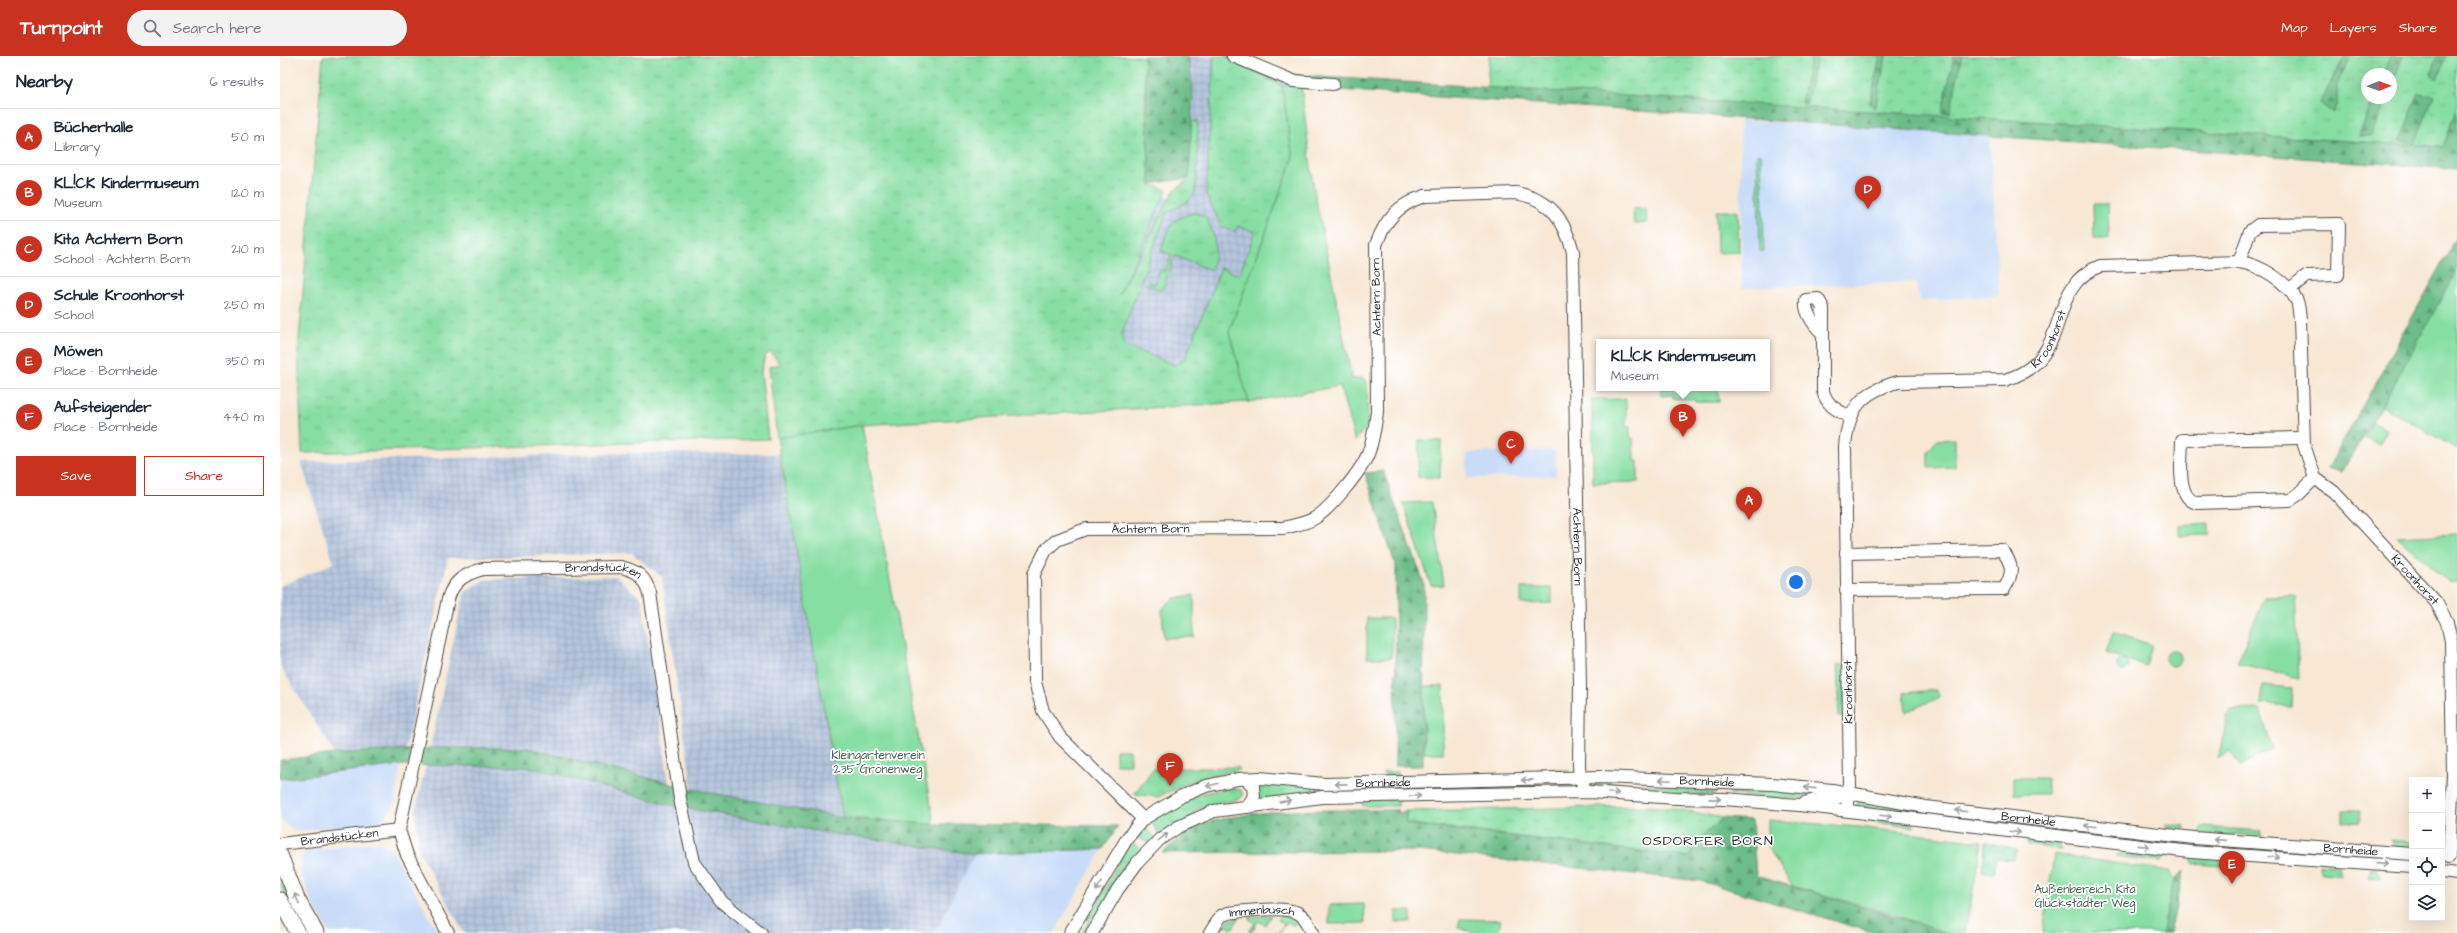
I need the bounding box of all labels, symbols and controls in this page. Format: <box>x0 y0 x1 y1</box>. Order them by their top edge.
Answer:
search box <box>127 10 407 46</box>
text: Turnpoint <box>20 15 103 42</box>
icon: search <box>141 17 163 39</box>
text: Search here <box>173 18 261 39</box>
text: Map <box>2281 18 2308 38</box>
text: Layers <box>2330 18 2377 38</box>
text: Share <box>2399 18 2437 38</box>
north arrow <box>2361 68 2397 104</box>
text: Nearby <box>16 70 73 94</box>
text: 6 results <box>209 73 264 91</box>
text: Bücherhalle <box>54 117 133 138</box>
text: A <box>25 128 33 146</box>
text: 50 m <box>231 128 264 146</box>
text: Library <box>54 138 100 156</box>
text: KL!CK Kindermuseum <box>54 173 198 194</box>
pin: D <box>1855 176 1881 209</box>
text: B <box>24 184 34 202</box>
text: 120 m <box>231 184 264 202</box>
text: Museum <box>54 194 102 212</box>
text: Kita Achtern Born <box>54 229 182 250</box>
text: C <box>24 240 34 258</box>
text: 210 m <box>231 240 264 258</box>
text: School · Achtern Born <box>54 250 190 268</box>
street label: Achtern Born <box>1367 258 1386 336</box>
text: Schule Kroonhorst <box>54 285 184 306</box>
text: D <box>25 296 33 314</box>
text: 250 m <box>224 296 264 314</box>
text: School <box>54 306 94 324</box>
street label: Kroonhorst <box>2027 308 2070 372</box>
popup <box>1596 339 1770 391</box>
text: Möwen <box>54 341 103 362</box>
text: KL!CK Kindermuseum <box>1611 346 1755 367</box>
text: E <box>25 352 33 370</box>
text: 350 m <box>225 352 264 370</box>
text: Place · Bornheide <box>54 362 158 380</box>
text: Museum <box>1611 367 1658 385</box>
text: Aufsteigender <box>54 397 152 418</box>
pin: B <box>1670 404 1696 437</box>
text: F <box>24 408 34 426</box>
text: 440 m <box>223 408 264 426</box>
text: Place · Bornheide <box>54 418 158 436</box>
pin: C <box>1498 431 1524 464</box>
button: Save <box>16 456 136 496</box>
button: Share <box>144 456 264 496</box>
pin: A <box>1736 487 1762 520</box>
street label: Achtern Born <box>1568 508 1586 586</box>
street label: Achtern Born <box>1111 520 1189 538</box>
street label: Kroonhorst <box>2387 551 2443 609</box>
street label: Brandstücken <box>565 559 646 583</box>
your location <box>1786 572 1806 592</box>
street label: Kroonhorst <box>1839 660 1858 724</box>
park label: Kleingartenverein 235 Grönenweg <box>831 747 925 779</box>
pin: F <box>1157 753 1183 786</box>
street label: Bornheide <box>1679 772 1735 791</box>
street label: Bornheide <box>1355 774 1411 792</box>
one-way arrow <box>1521 776 1534 784</box>
one-way arrow <box>1659 776 1672 784</box>
map controls <box>2409 777 2445 921</box>
button: + <box>2409 777 2445 813</box>
one-way arrow <box>1335 780 1348 788</box>
one-way arrow <box>1206 782 1219 789</box>
one-way arrow <box>1804 784 1817 791</box>
one-way arrow <box>1606 790 1619 797</box>
one-way arrow <box>1408 792 1421 799</box>
one-way arrow <box>1708 795 1721 803</box>
one-way arrow <box>1278 797 1291 805</box>
one-way arrow <box>1955 808 1968 815</box>
street label: Bornheide <box>2000 808 2057 831</box>
one-way arrow <box>1879 812 1892 820</box>
button: − <box>2409 813 2445 849</box>
one-way arrow <box>2084 823 2097 830</box>
street label: Brandstücken <box>300 824 379 850</box>
one-way arrow <box>2008 828 2021 835</box>
district label: OSDORFER BORN <box>1642 831 1774 851</box>
one-way arrow <box>1158 833 1169 841</box>
one-way arrow <box>2214 836 2227 843</box>
street label: Bornheide <box>2323 840 2379 861</box>
one-way arrow <box>2137 842 2150 850</box>
button: locate <box>2409 849 2445 885</box>
pin: E <box>2219 851 2245 884</box>
one-way arrow <box>2267 854 2280 861</box>
one-way arrow <box>2375 861 2388 868</box>
one-way arrow <box>1094 880 1102 892</box>
park label: Außenbereich Kita Glückstädter Weg <box>2034 881 2136 913</box>
button: layers <box>2409 885 2445 921</box>
one-way arrow <box>293 893 300 905</box>
street label: Immenbusch <box>1228 901 1296 922</box>

